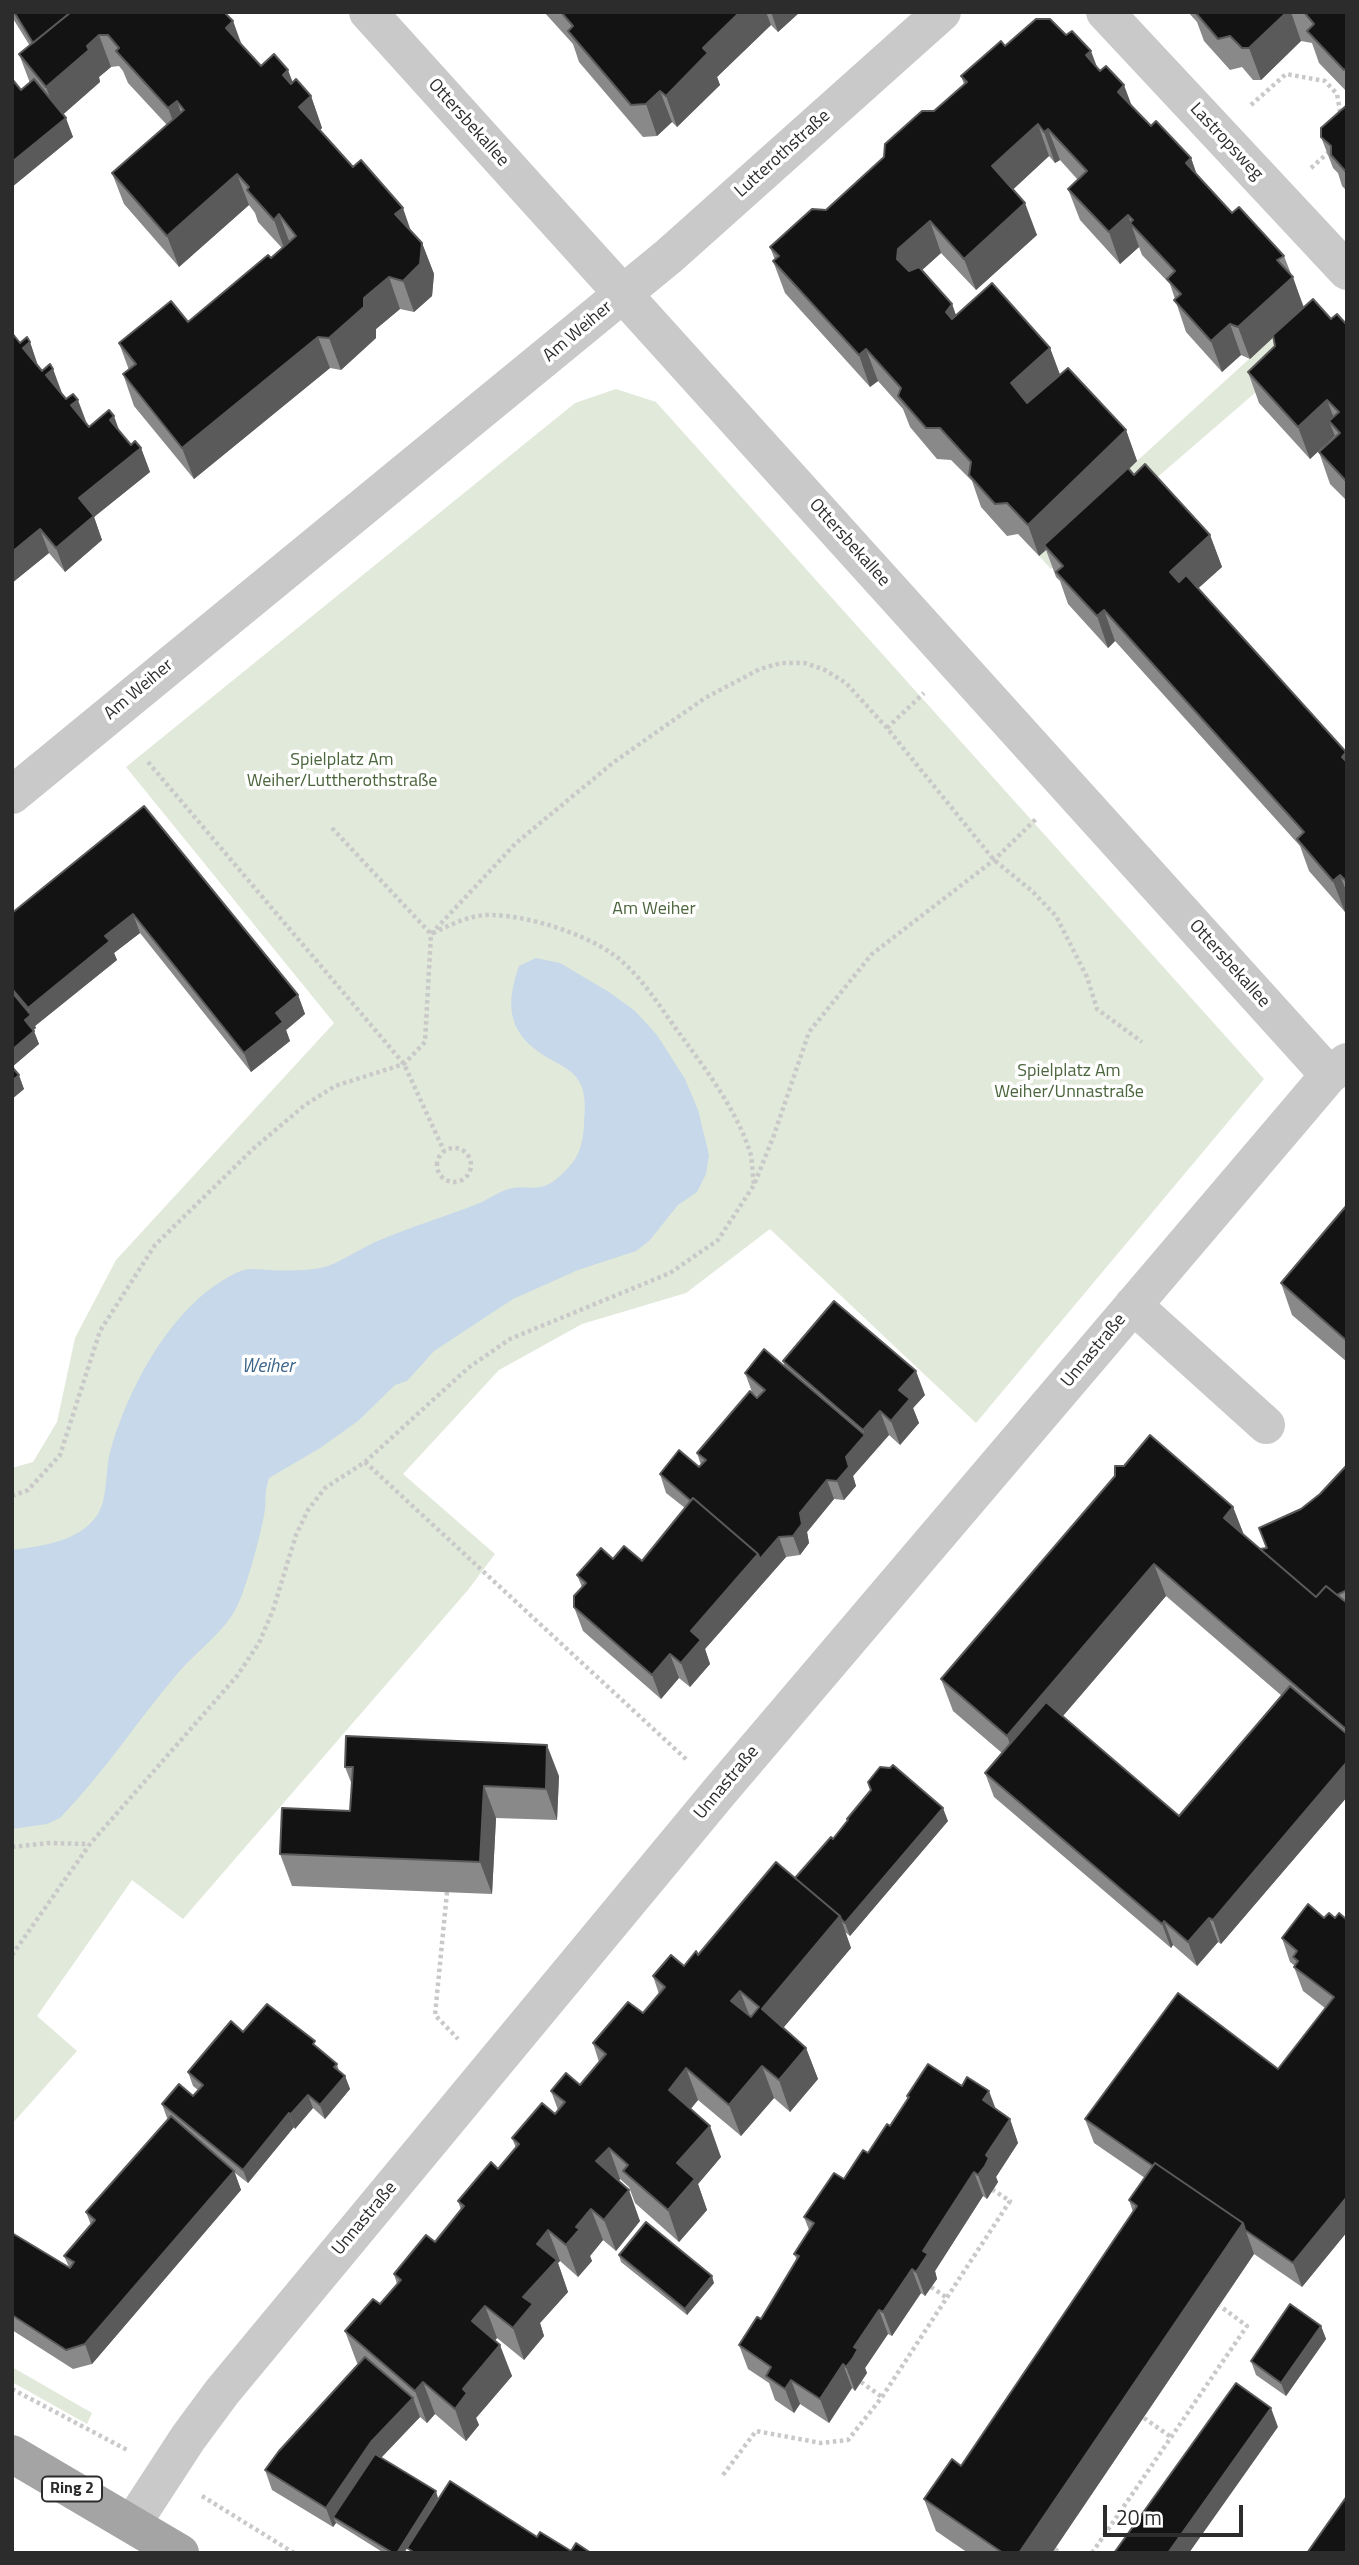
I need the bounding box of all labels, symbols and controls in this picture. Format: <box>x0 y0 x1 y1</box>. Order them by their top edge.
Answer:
street label: Ottersbekallee <box>423 75 513 171</box>
street label: Lastropsweg <box>1185 99 1267 185</box>
street label: Lutterothstraße <box>731 106 835 202</box>
street label: Am Weiher <box>539 297 617 367</box>
street label: Ottersbekallee <box>804 495 894 591</box>
street label: Am Weiher <box>100 655 178 725</box>
park label: Spielplatz Am Weiher/Luttherothstraße <box>247 750 437 792</box>
park label: Am Weiher <box>612 899 696 921</box>
street label: Ottersbekallee <box>1184 916 1274 1012</box>
park label: Spielplatz Am Weiher/Unnastraße <box>994 1061 1144 1104</box>
street label: Unnastraße <box>1057 1310 1131 1392</box>
water label: Weiher <box>242 1356 294 1378</box>
street label: Unnastraße <box>690 1742 764 1824</box>
street label: Unnastraße <box>328 2178 402 2260</box>
road number: Ring 2 <box>42 2476 102 2502</box>
scale bar <box>1107 2492 1247 2536</box>
text: 20 m <box>1116 2501 1162 2533</box>

